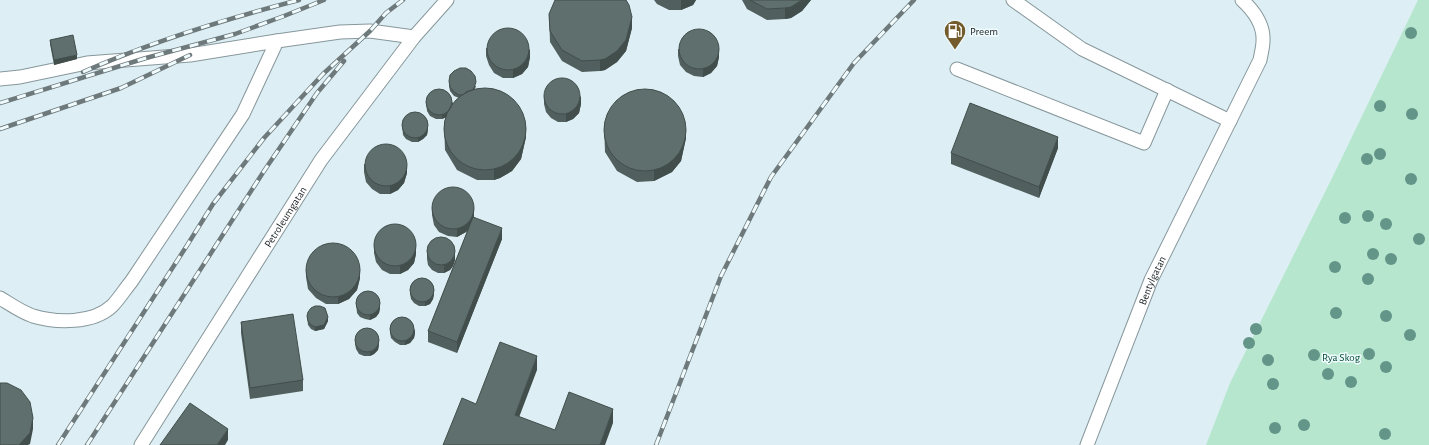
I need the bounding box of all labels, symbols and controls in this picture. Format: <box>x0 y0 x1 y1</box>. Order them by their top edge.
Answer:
fuel station icon: Preem <box>942 18 968 51</box>
place label: Preem <box>970 26 998 37</box>
street label: Petroleumgatan <box>262 184 308 249</box>
street label: Bentylgatan <box>1136 254 1167 306</box>
park label: Rya Skog <box>1322 352 1361 363</box>

